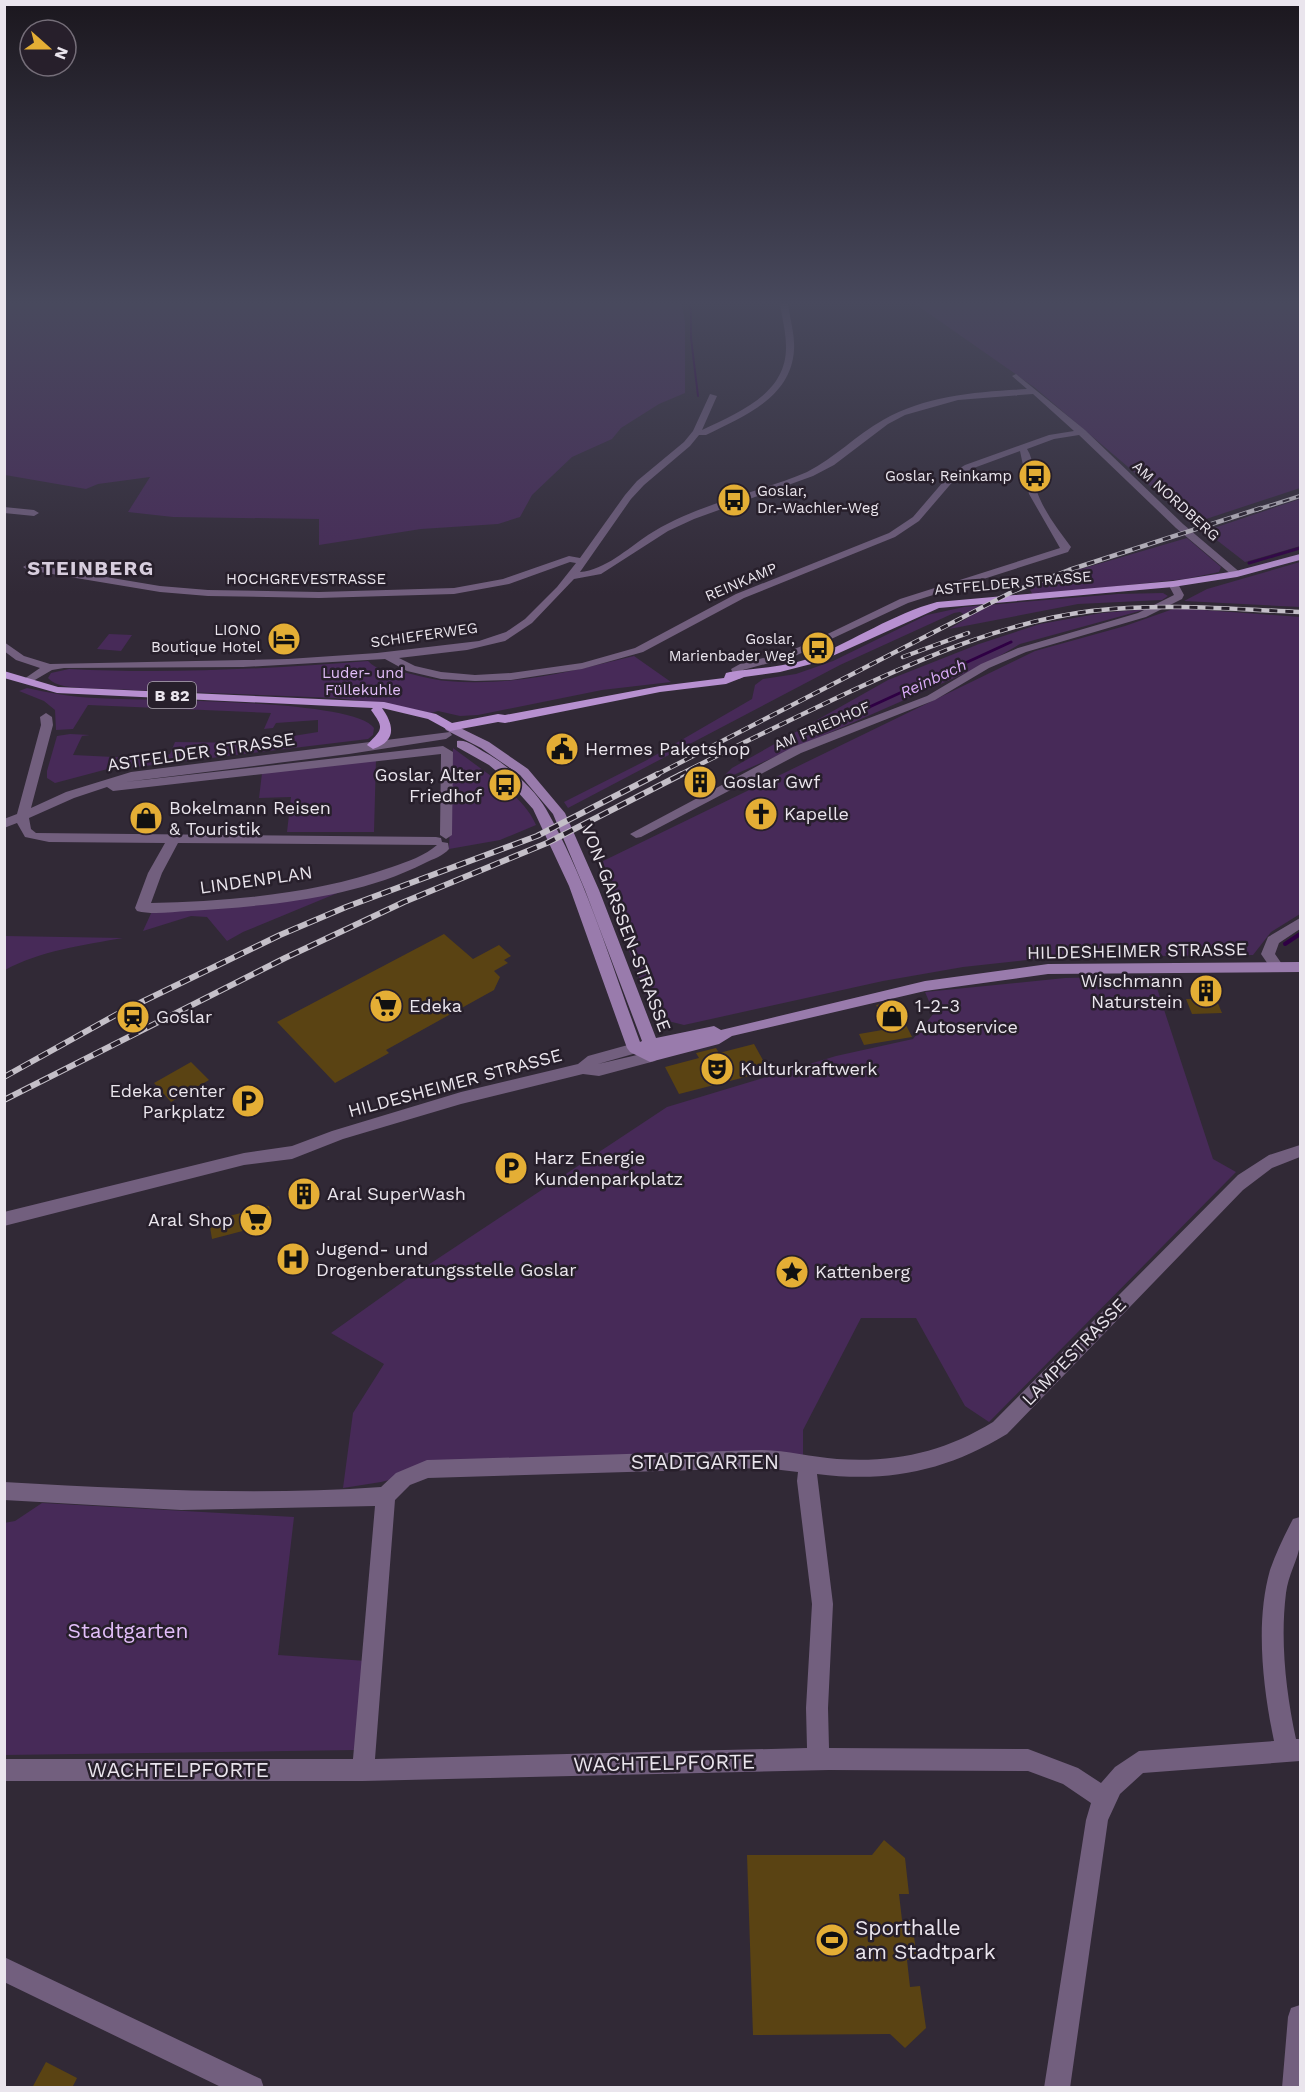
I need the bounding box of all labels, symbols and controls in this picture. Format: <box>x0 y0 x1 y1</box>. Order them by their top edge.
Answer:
north arrow <box>18 18 78 78</box>
text: N <box>51 44 73 62</box>
street label: AM NORDBERG <box>1129 457 1223 545</box>
bus stop icon: Goslar, Reinkamp <box>1017 458 1053 494</box>
place label: Goslar, Reinkamp <box>885 467 1012 485</box>
bus stop icon: Goslar, Dr.-Wachler-Weg <box>716 482 752 518</box>
place label: Goslar, Dr.-Wachler-Weg <box>757 482 878 517</box>
district label: STEINBERG <box>27 556 155 580</box>
street label: REINKAMP <box>702 559 780 605</box>
street label: ASTFELDER STRASSE <box>934 567 1092 599</box>
street label: HOCHGREVESTRASSE <box>226 570 386 588</box>
street label: SCHIEFERWEG <box>369 619 479 651</box>
place label: LIONO Boutique Hotel <box>151 621 261 656</box>
hotel icon: LIONO Boutique Hotel <box>266 621 302 657</box>
place label: Goslar, Marienbader Weg <box>669 630 795 665</box>
bus stop icon: Goslar, Marienbader Weg <box>800 630 836 666</box>
water label: Reinbach <box>897 655 969 702</box>
park label: Luder- und Füllekuhle <box>322 664 404 699</box>
road number: B 82 <box>148 682 196 708</box>
street label: AM FRIEDHOF <box>771 698 873 754</box>
street label: ASTFELDER STRASSE <box>106 728 296 775</box>
public building icon: Hermes Paketshop <box>544 731 580 767</box>
place label: Hermes Paketshop <box>585 738 750 759</box>
place label: Goslar, Alter Friedhof <box>375 764 482 806</box>
building icon: Goslar Gwf <box>682 764 718 800</box>
bus stop icon: Goslar, Alter Friedhof <box>487 767 523 803</box>
place label: Goslar Gwf <box>723 771 820 792</box>
church icon: Kapelle <box>743 796 779 832</box>
place label: Bokelmann Reisen & Touristik <box>169 797 331 839</box>
shop icon: Bokelmann Reisen & Touristik <box>128 800 164 836</box>
place label: Kapelle <box>784 803 849 824</box>
street label: VON-GARSSEN-STRASSE <box>577 821 676 1035</box>
street label: LINDENPLAN <box>198 861 314 898</box>
street label: HILDESHEIMER STRASSE <box>1027 938 1247 963</box>
place label: Wischmann Naturstein <box>1081 970 1183 1012</box>
building icon: Wischmann Naturstein <box>1188 973 1224 1009</box>
supermarket icon: Edeka <box>368 988 404 1024</box>
place label: Edeka <box>409 995 462 1016</box>
place label: 1-2-3 Autoservice <box>915 995 1018 1037</box>
shop icon: 1-2-3 Autoservice <box>874 998 910 1034</box>
station icon: Goslar <box>115 999 151 1035</box>
place label: Goslar <box>156 1006 212 1027</box>
street label: HILDESHEIMER STRASSE <box>346 1044 564 1121</box>
theatre icon: Kulturkraftwerk <box>699 1051 735 1087</box>
place label: Kulturkraftwerk <box>740 1058 877 1079</box>
place label: Edeka center Parkplatz <box>109 1080 225 1122</box>
parking icon: Edeka center Parkplatz <box>230 1083 266 1119</box>
place label: Harz Energie Kundenparkplatz <box>534 1147 683 1189</box>
parking icon: Harz Energie Kundenparkplatz <box>493 1150 529 1186</box>
building icon: Aral SuperWash <box>286 1176 322 1212</box>
place label: Aral SuperWash <box>327 1183 466 1204</box>
supermarket icon: Aral Shop <box>238 1202 274 1238</box>
place label: Aral Shop <box>148 1209 233 1230</box>
place label: Jugend- und Drogenberatungsstelle Goslar <box>316 1238 577 1280</box>
hospital icon: Jugend- und Drogenberatungsstelle Goslar <box>275 1241 311 1277</box>
place icon: Kattenberg <box>774 1254 810 1290</box>
place label: Kattenberg <box>815 1261 910 1282</box>
street label: LAMPESTRASSE <box>1017 1294 1130 1410</box>
street label: STADTGARTEN <box>631 1449 779 1474</box>
park label: Stadtgarten <box>67 1618 189 1643</box>
street label: WACHTELPFORTE <box>573 1748 755 1777</box>
street label: WACHTELPFORTE <box>87 1757 269 1782</box>
place label: Sporthalle am Stadtpark <box>855 1915 996 1964</box>
sports icon: Sporthalle am Stadtpark <box>814 1922 850 1958</box>

